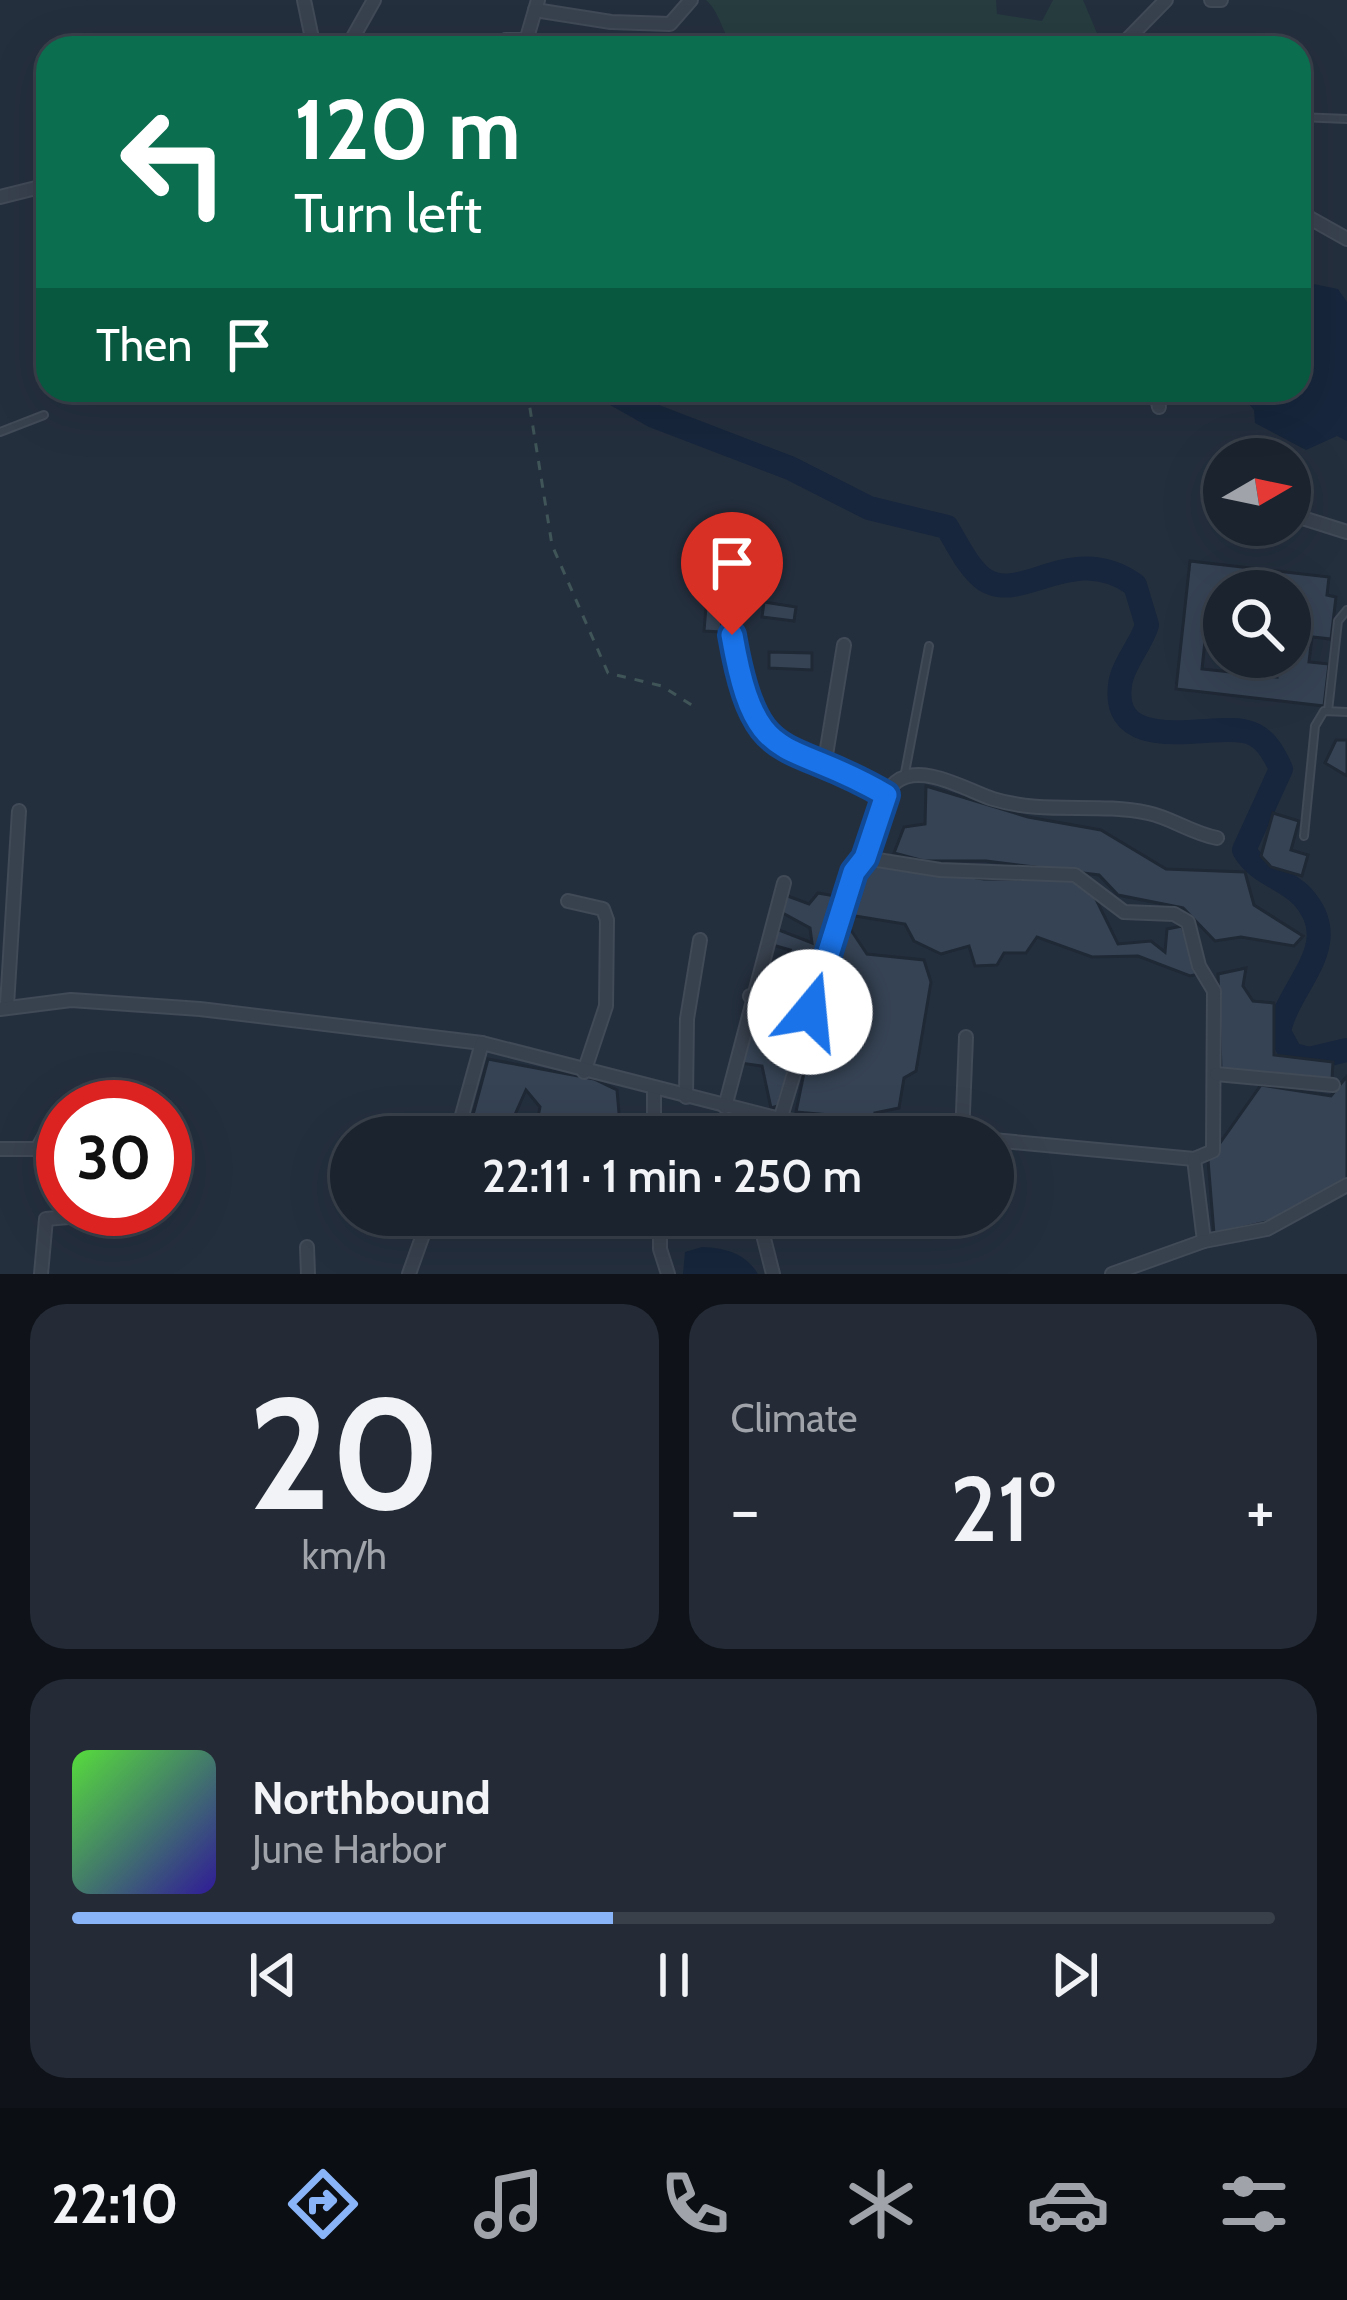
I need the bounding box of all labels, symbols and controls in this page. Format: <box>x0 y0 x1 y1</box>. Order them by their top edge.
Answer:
text: 120 m <box>294 78 521 180</box>
icon: left <box>96 84 252 240</box>
text: Turn left <box>294 180 482 246</box>
icon: arrive <box>216 312 282 378</box>
text: Then <box>96 318 192 372</box>
north arrow <box>1203 438 1311 546</box>
map controls <box>1203 438 1311 678</box>
pin <box>681 512 783 635</box>
icon: arrive <box>699 530 765 596</box>
button: search <box>1203 570 1311 678</box>
position arrow <box>747 949 873 1075</box>
speed limit sign: 30 <box>36 1080 192 1236</box>
text: 22:11 · 1 min · 250 m <box>482 1149 862 1203</box>
text: 20 <box>248 1358 441 1548</box>
text: Climate <box>731 1394 857 1442</box>
text: 21° <box>950 1454 1055 1564</box>
text: − <box>731 1469 760 1550</box>
text: + <box>1246 1469 1275 1550</box>
text: km/h <box>302 1531 387 1579</box>
text: Northbound <box>252 1771 491 1825</box>
text: June Harbor <box>252 1825 446 1873</box>
icon: previous <box>240 1942 306 2008</box>
icon: pause <box>641 1942 707 2008</box>
icon: next <box>1042 1942 1108 2008</box>
icon: directions <box>281 2162 365 2246</box>
icon: music <box>467 2162 551 2246</box>
icon: phone <box>653 2162 737 2246</box>
icon: climate <box>839 2162 923 2246</box>
icon: car <box>1026 2162 1110 2246</box>
icon: filters <box>1212 2162 1296 2246</box>
text: 22:10 <box>51 2171 178 2237</box>

